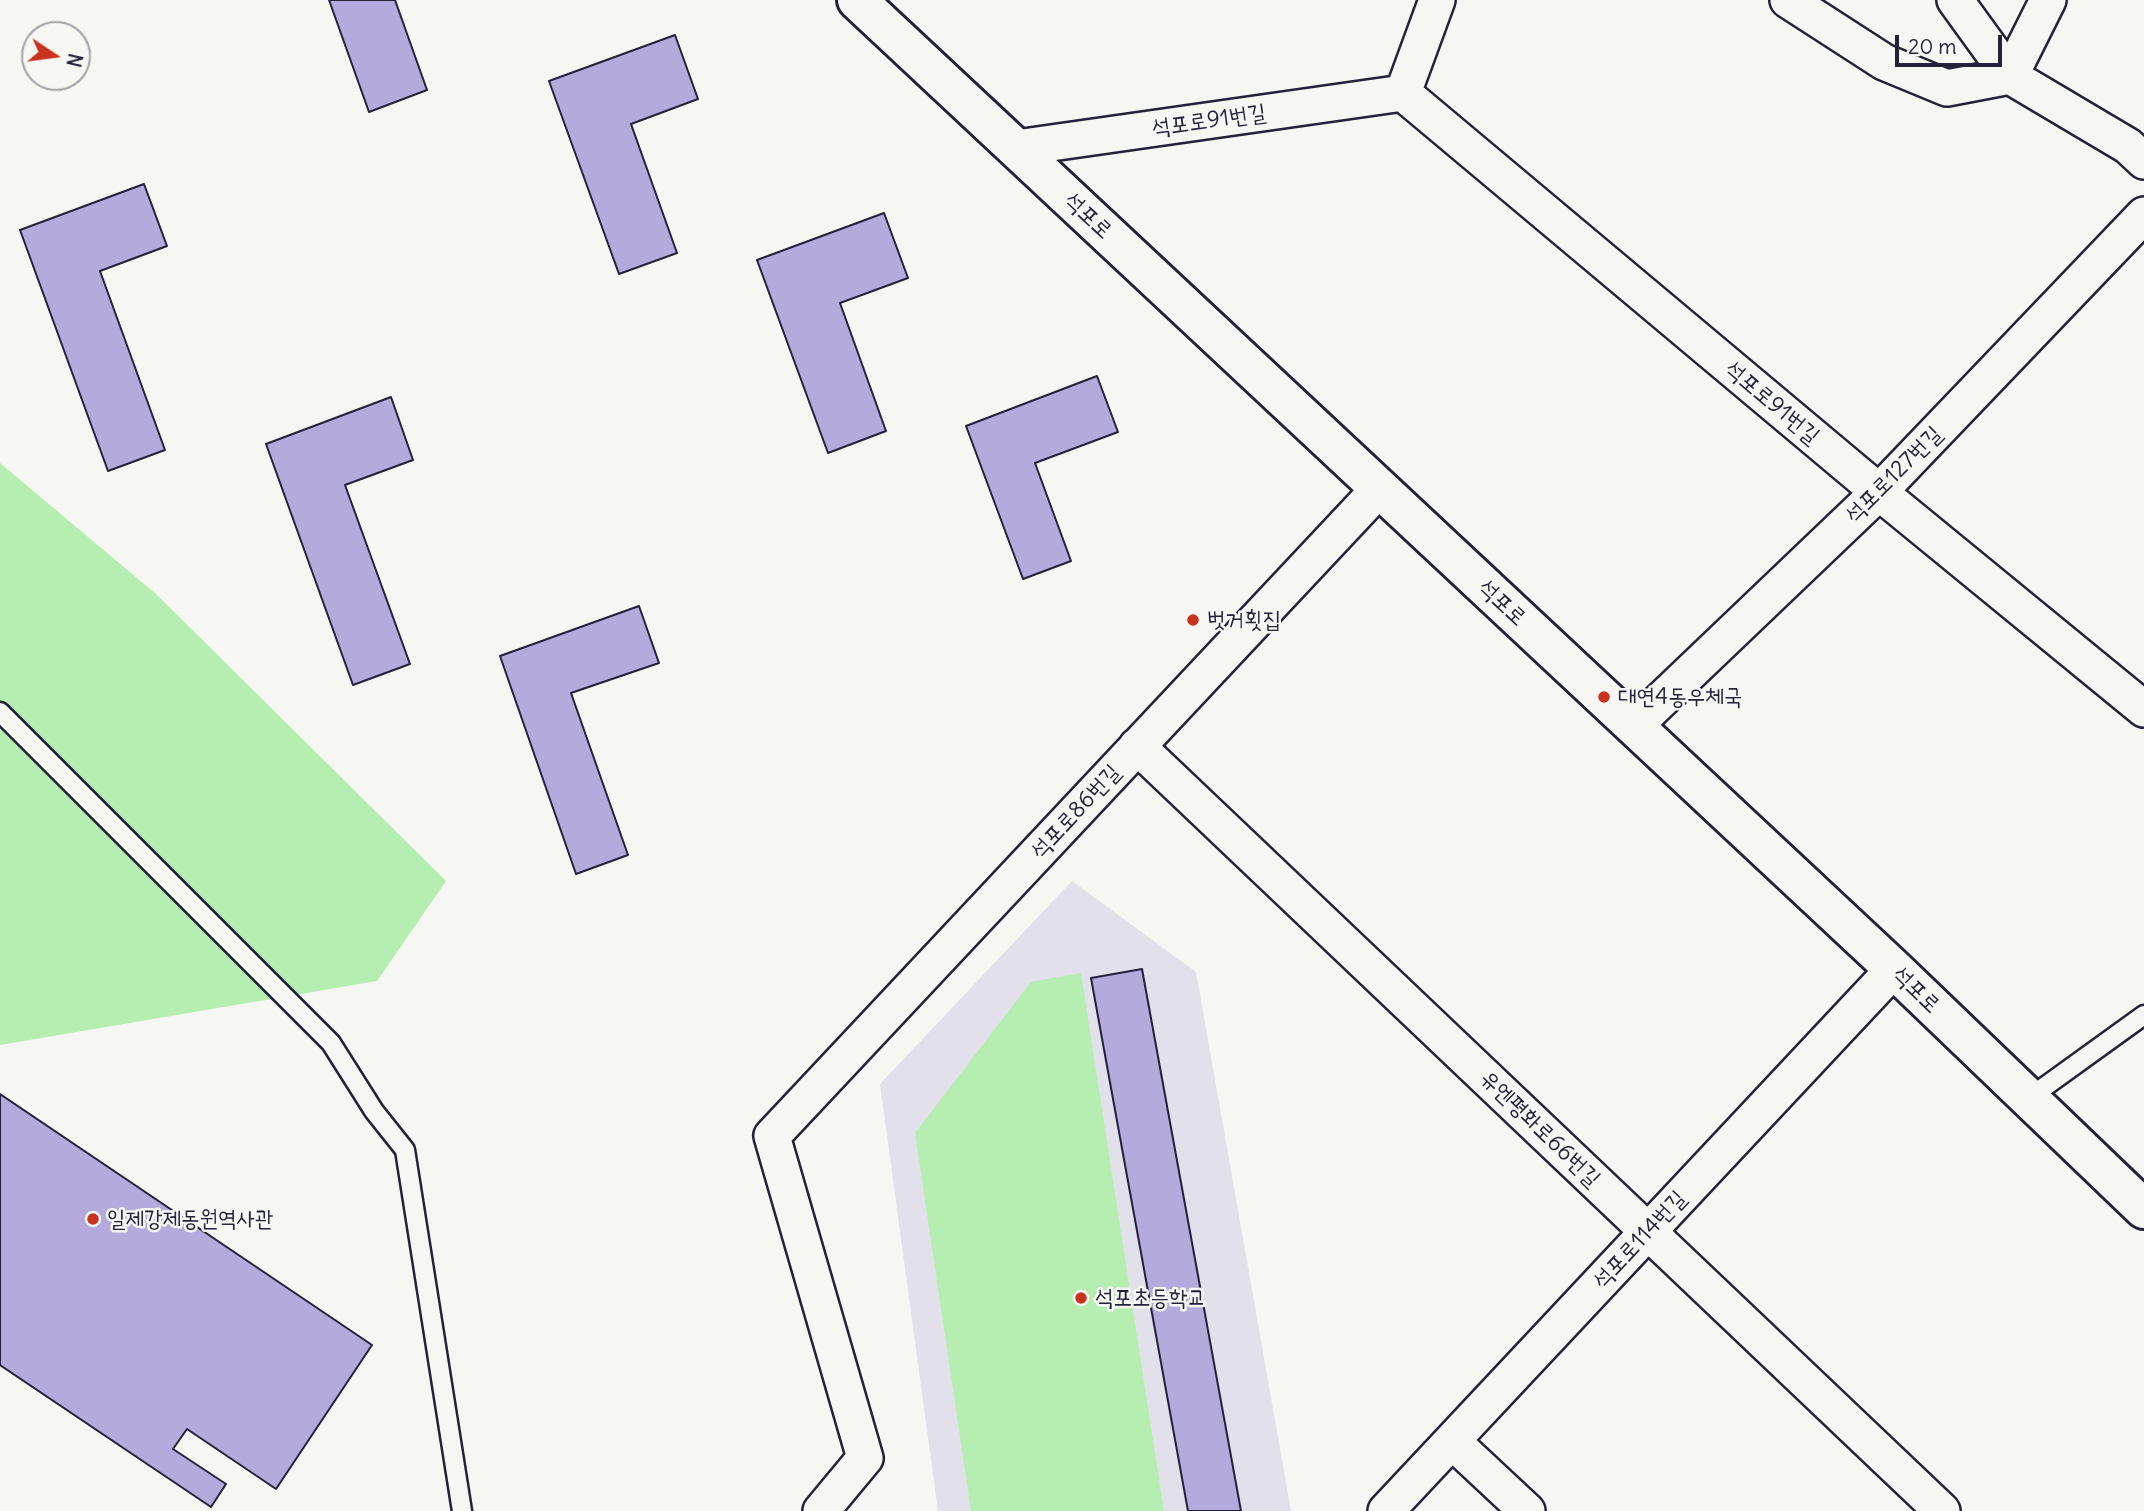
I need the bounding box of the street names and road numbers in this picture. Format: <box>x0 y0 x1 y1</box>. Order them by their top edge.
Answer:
street label: 석포로91번길 <box>1150 99 1268 143</box>
street label: 석포로 <box>1058 187 1118 245</box>
street label: 석포로91번길 <box>1719 356 1825 450</box>
street label: 석포로127번길 <box>1840 421 1948 529</box>
street label: 석포로 <box>1472 574 1532 632</box>
street label: 석포로86번길 <box>1025 759 1127 865</box>
street label: 석포로 <box>1886 961 1946 1019</box>
street label: 유엔평화로66번길 <box>1474 1065 1606 1193</box>
street label: 석포로114번길 <box>1588 1185 1692 1295</box>

